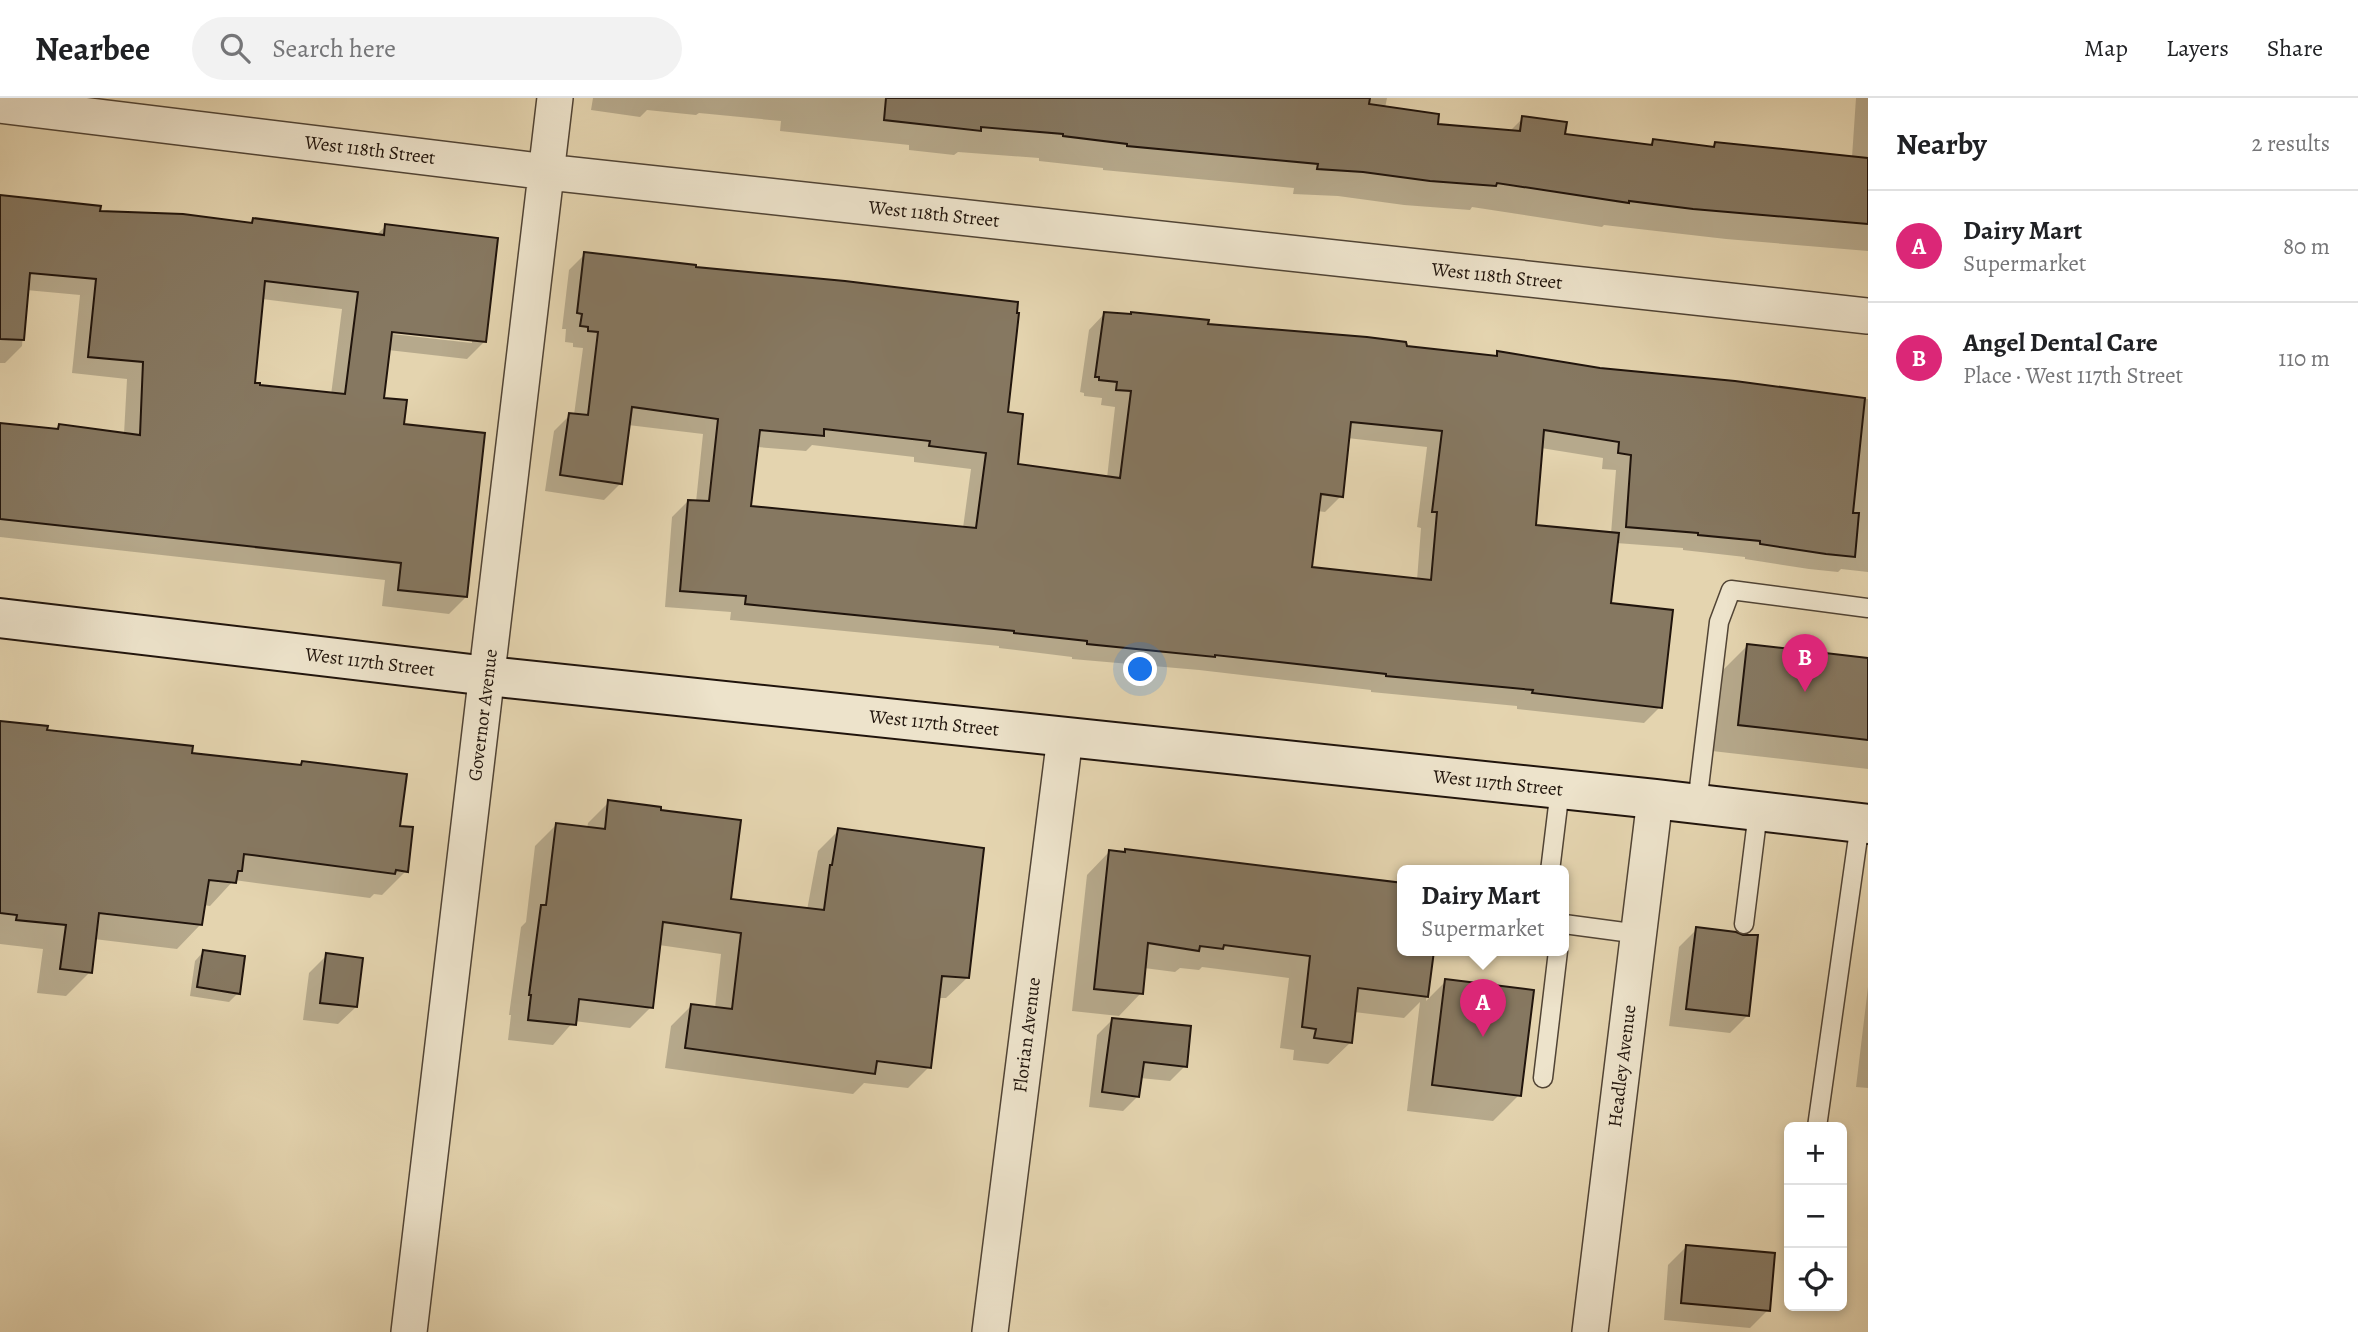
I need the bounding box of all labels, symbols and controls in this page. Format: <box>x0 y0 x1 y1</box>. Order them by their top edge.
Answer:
search box <box>192 17 682 80</box>
text: Nearbee <box>35 26 150 71</box>
icon: search <box>216 29 254 67</box>
text: Search here <box>272 31 396 66</box>
text: Map <box>2084 32 2128 64</box>
text: Layers <box>2166 32 2229 64</box>
text: Share <box>2267 32 2323 64</box>
text: Nearby <box>1896 124 1987 164</box>
text: 2 results <box>2252 128 2330 159</box>
street label: West 118th Street <box>302 129 437 171</box>
street label: West 118th Street <box>866 194 1001 234</box>
text: Dairy Mart <box>1963 213 2082 248</box>
text: A <box>1912 231 1926 262</box>
text: 80 m <box>2283 231 2330 262</box>
text: Supermarket <box>1963 248 2086 279</box>
street label: West 118th Street <box>1429 256 1564 296</box>
text: Angel Dental Care <box>1963 325 2158 360</box>
text: B <box>1912 343 1926 374</box>
text: 110 m <box>2278 343 2330 374</box>
text: Place · West 117th Street <box>1963 360 2183 391</box>
pin: B <box>1782 634 1828 692</box>
street label: West 117th Street <box>303 641 436 683</box>
street label: Governor Avenue <box>462 647 504 783</box>
your location <box>1123 652 1157 686</box>
street label: West 117th Street <box>867 703 1000 743</box>
street label: West 117th Street <box>1431 763 1564 803</box>
popup <box>1397 865 1569 956</box>
text: Dairy Mart <box>1421 878 1540 913</box>
text: Supermarket <box>1421 913 1545 944</box>
street label: Florian Avenue <box>1007 976 1047 1094</box>
pin: A <box>1460 979 1506 1037</box>
street label: Headley Avenue <box>1602 1003 1642 1129</box>
map controls <box>1784 1122 1847 1311</box>
button: + <box>1784 1122 1847 1185</box>
button: − <box>1784 1185 1847 1248</box>
button: locate <box>1784 1248 1847 1311</box>

